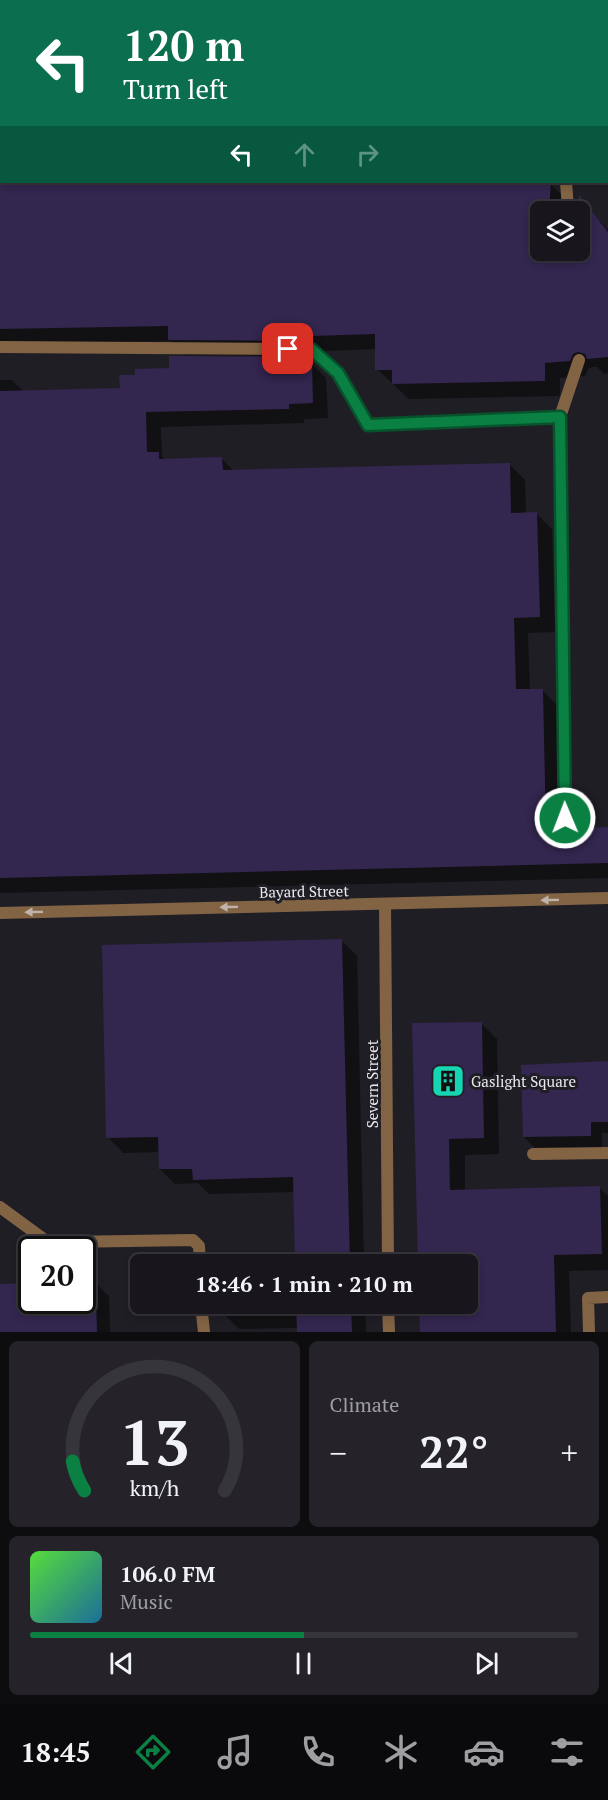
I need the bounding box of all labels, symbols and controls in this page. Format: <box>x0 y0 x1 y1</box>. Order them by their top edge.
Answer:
text: 120 m <box>123 17 244 73</box>
icon: left <box>24 24 102 102</box>
text: Turn left <box>123 71 228 107</box>
icon: left <box>225 138 258 171</box>
icon: ahead <box>288 138 321 171</box>
icon: right <box>351 138 384 171</box>
map controls <box>530 201 590 261</box>
button: layers <box>530 201 590 261</box>
pin <box>262 323 313 374</box>
icon: arrive <box>271 332 304 365</box>
position arrow <box>533 786 597 850</box>
street label: Bayard Street <box>259 880 349 902</box>
one-way arrow <box>540 895 559 904</box>
one-way arrow <box>219 903 238 912</box>
one-way arrow <box>24 907 43 917</box>
street label: Severn Street <box>362 1039 382 1128</box>
building icon: Gaslight Square <box>430 1063 466 1099</box>
place label: Gaslight Square <box>471 1071 576 1091</box>
speed limit sign: 20 <box>18 1236 96 1314</box>
text: 18:46 · 1 min · 210 m <box>195 1269 413 1298</box>
text: Climate <box>330 1391 399 1418</box>
text: 13 <box>119 1400 190 1483</box>
text: 22° <box>419 1421 488 1481</box>
text: − <box>330 1431 347 1474</box>
text: + <box>560 1431 578 1474</box>
text: km/h <box>129 1474 179 1502</box>
text: 106.0 FM <box>120 1559 215 1588</box>
text: Music <box>120 1588 173 1615</box>
icon: previous <box>105 1647 138 1680</box>
icon: pause <box>287 1647 320 1680</box>
icon: next <box>470 1647 503 1680</box>
icon: directions <box>132 1731 174 1773</box>
icon: music <box>214 1731 256 1773</box>
icon: phone <box>297 1731 339 1773</box>
icon: climate <box>380 1731 422 1773</box>
icon: car <box>463 1731 505 1773</box>
icon: filters <box>546 1731 588 1773</box>
text: 18:45 <box>20 1734 91 1770</box>

